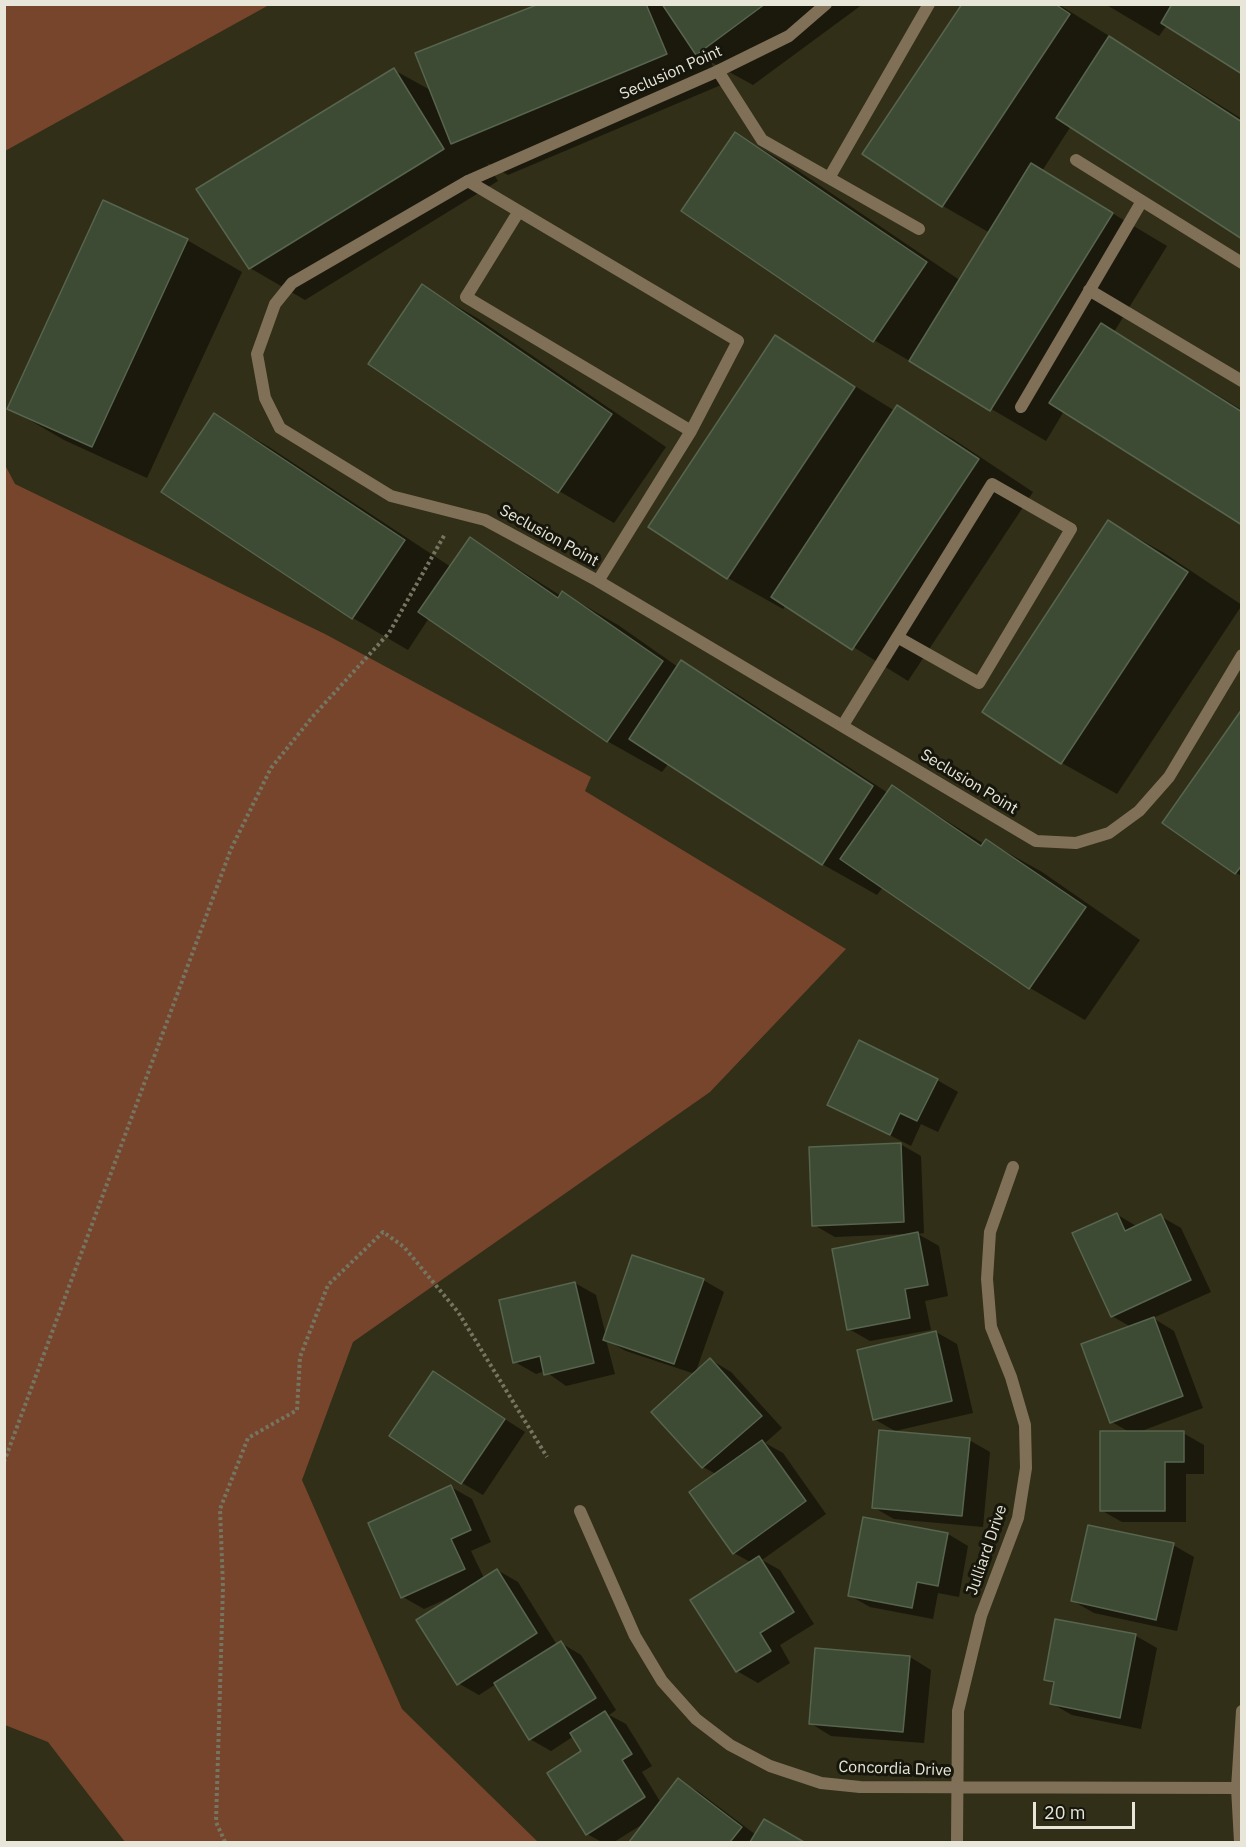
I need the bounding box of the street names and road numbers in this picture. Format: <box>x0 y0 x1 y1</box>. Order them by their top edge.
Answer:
street label: Seclusion Point <box>617 42 725 104</box>
street label: Seclusion Point <box>496 501 602 571</box>
street label: Seclusion Point <box>917 745 1021 819</box>
street label: Julliard Drive <box>963 1502 1011 1598</box>
street label: Concordia Drive <box>838 1757 952 1781</box>

